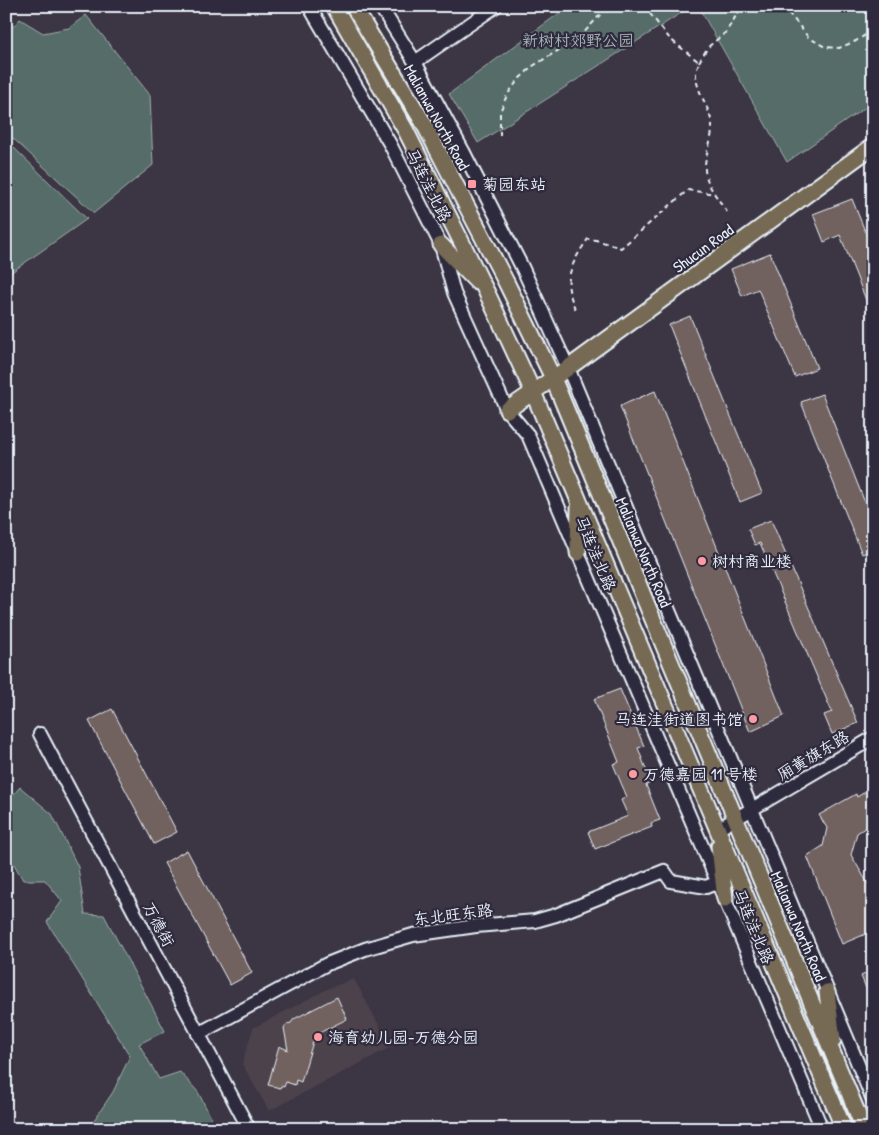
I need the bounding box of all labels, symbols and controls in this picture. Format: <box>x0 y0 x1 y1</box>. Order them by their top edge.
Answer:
park label: 新树村郊野公园 <box>522 29 634 51</box>
street label: Malianwa North Road <box>399 60 475 174</box>
street label: 马连洼北路 <box>401 144 457 226</box>
place label: 菊园东站 <box>482 173 546 195</box>
marker: 菊园东站 <box>466 178 478 190</box>
street label: Shucun Road <box>668 218 738 278</box>
street label: Malianwa North Road <box>611 494 677 610</box>
street label: 马连洼北路 <box>570 512 622 594</box>
place label: 树村商业楼 <box>712 550 792 572</box>
marker: 树村商业楼 <box>696 555 708 567</box>
place label: 马连洼街道图书馆 <box>615 708 743 730</box>
marker: 马连洼街道图书馆 <box>747 713 759 725</box>
street label: 厢黄旗东路 <box>773 725 853 785</box>
place label: 万德嘉园 11 号楼 <box>643 763 758 785</box>
marker: 万德嘉园 11 号楼 <box>627 768 639 780</box>
street label: Malianwa North Road <box>766 868 832 984</box>
street label: 马连洼北路 <box>728 885 780 967</box>
street label: 万德街 <box>138 898 180 950</box>
street label: 东北旺东路 <box>412 898 494 930</box>
place label: 海育幼儿园-万德分园 <box>328 1026 478 1048</box>
marker: 海育幼儿园-万德分园 <box>312 1031 324 1043</box>

